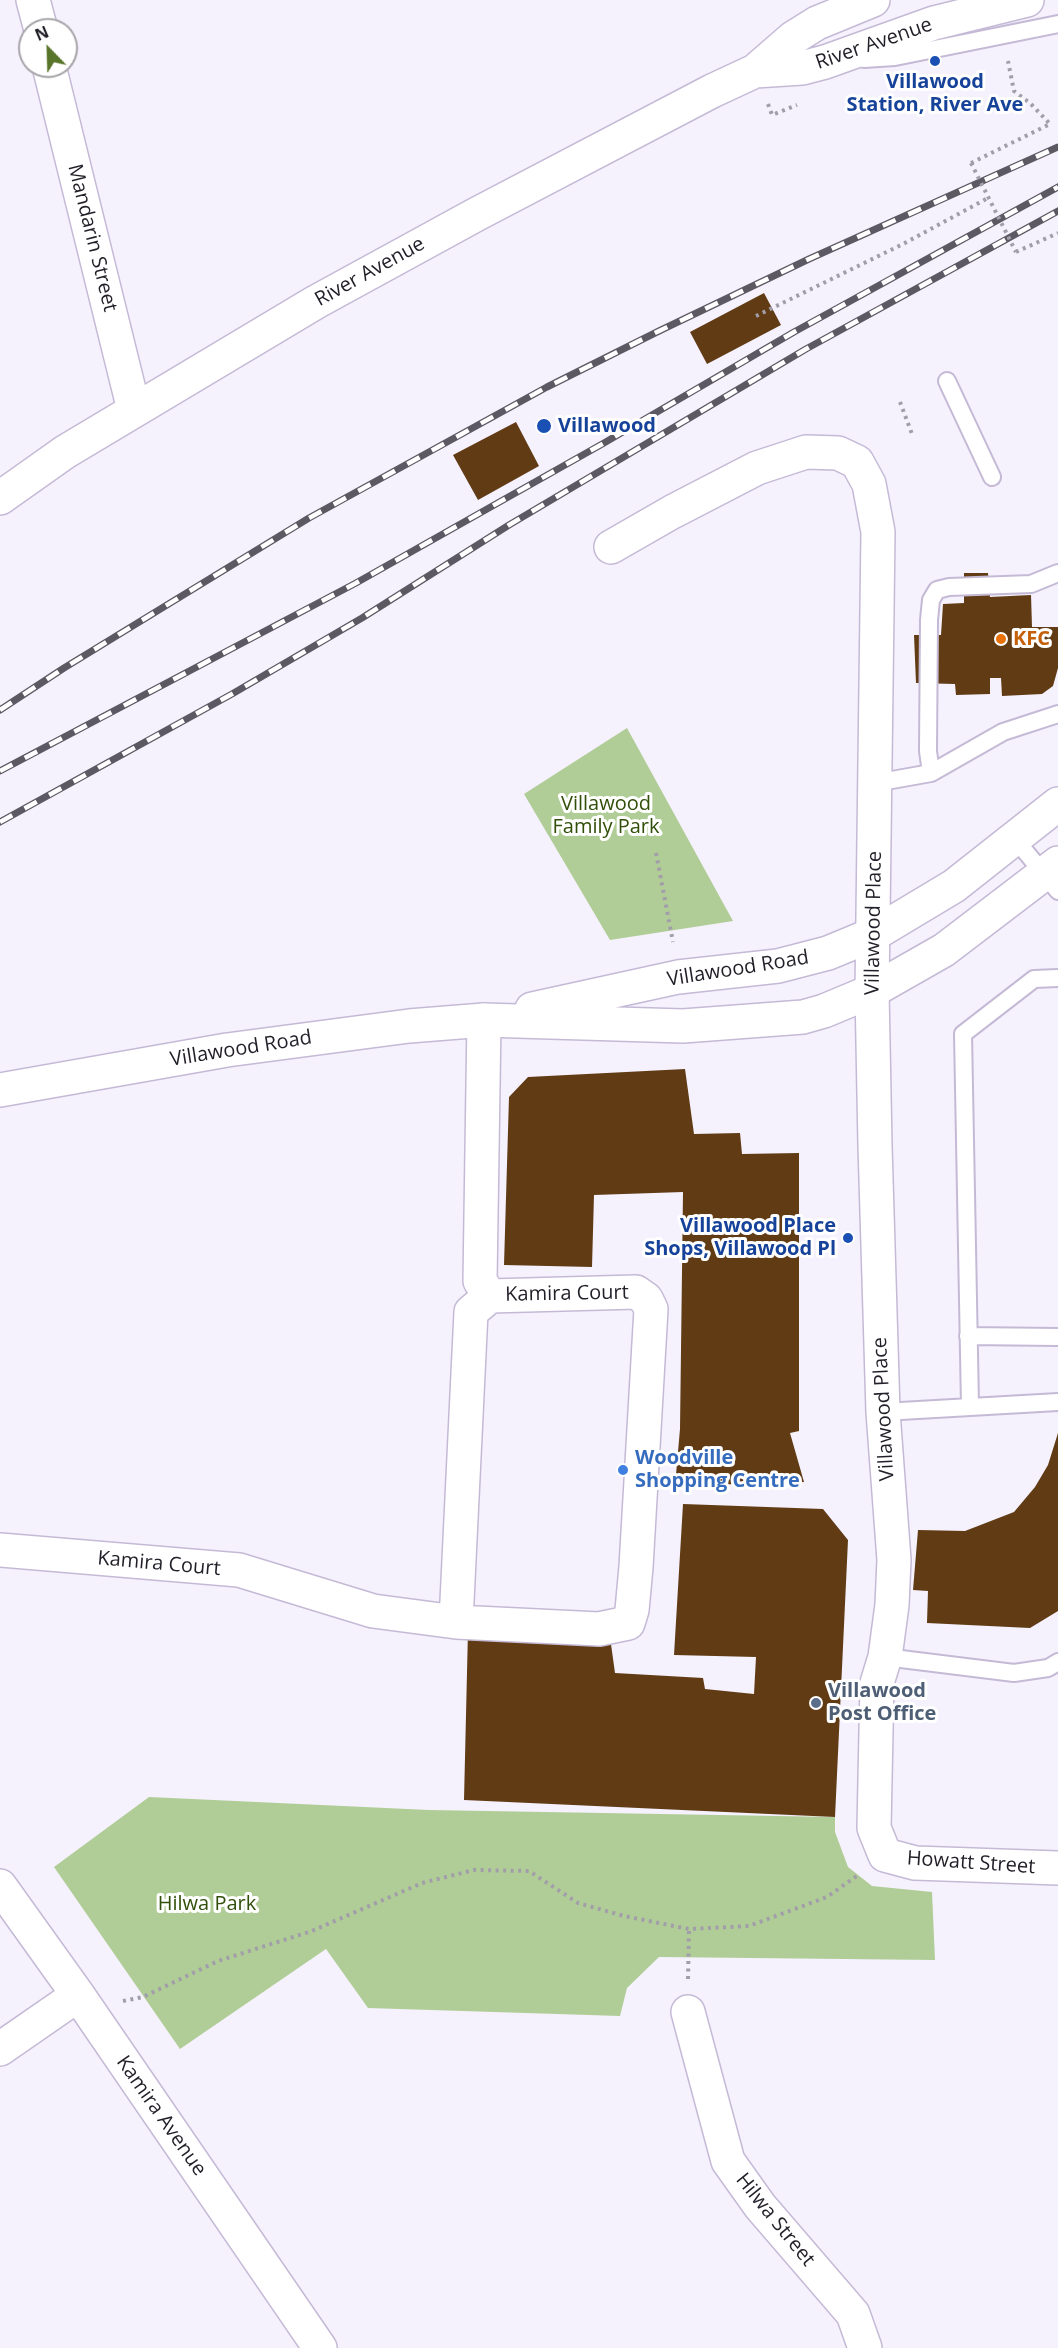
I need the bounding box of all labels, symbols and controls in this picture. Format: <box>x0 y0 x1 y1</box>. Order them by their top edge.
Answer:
street label: River Avenue <box>813 13 935 75</box>
north arrow <box>18 18 78 78</box>
text: N <box>31 21 52 46</box>
marker: Villawood Station, River Ave <box>928 54 942 68</box>
place label: Villawood Station, River Ave <box>847 70 1023 117</box>
street label: Mandarin Street <box>62 162 122 314</box>
street label: River Avenue <box>311 232 429 312</box>
place label: Villawood <box>558 414 656 438</box>
marker: Villawood <box>535 417 553 435</box>
place label: KFC <box>1013 627 1050 651</box>
marker: KFC <box>994 632 1008 646</box>
park label: Villawood Family Park <box>552 792 660 839</box>
street label: Villawood Place <box>861 851 887 995</box>
street label: Villawood Road <box>666 946 810 992</box>
street label: Villawood Road <box>169 1026 313 1072</box>
place label: Villawood Place Shops, Villawood Pl <box>644 1214 836 1261</box>
marker: Villawood Place Shops, Villawood Pl <box>841 1231 855 1245</box>
street label: Kamira Court <box>505 1281 629 1307</box>
street label: Villawood Place <box>868 1336 900 1482</box>
place label: Woodville Shopping Centre <box>635 1446 800 1493</box>
marker: Woodville Shopping Centre <box>616 1463 630 1477</box>
street label: Kamira Court <box>96 1547 222 1581</box>
place label: Villawood Post Office <box>828 1679 936 1726</box>
marker: Villawood Post Office <box>809 1696 823 1710</box>
street label: Howatt Street <box>906 1847 1036 1879</box>
park label: Hilwa Park <box>158 1892 256 1916</box>
street label: Kamira Avenue <box>111 2051 211 2181</box>
street label: Hilwa Street <box>730 2169 820 2271</box>

